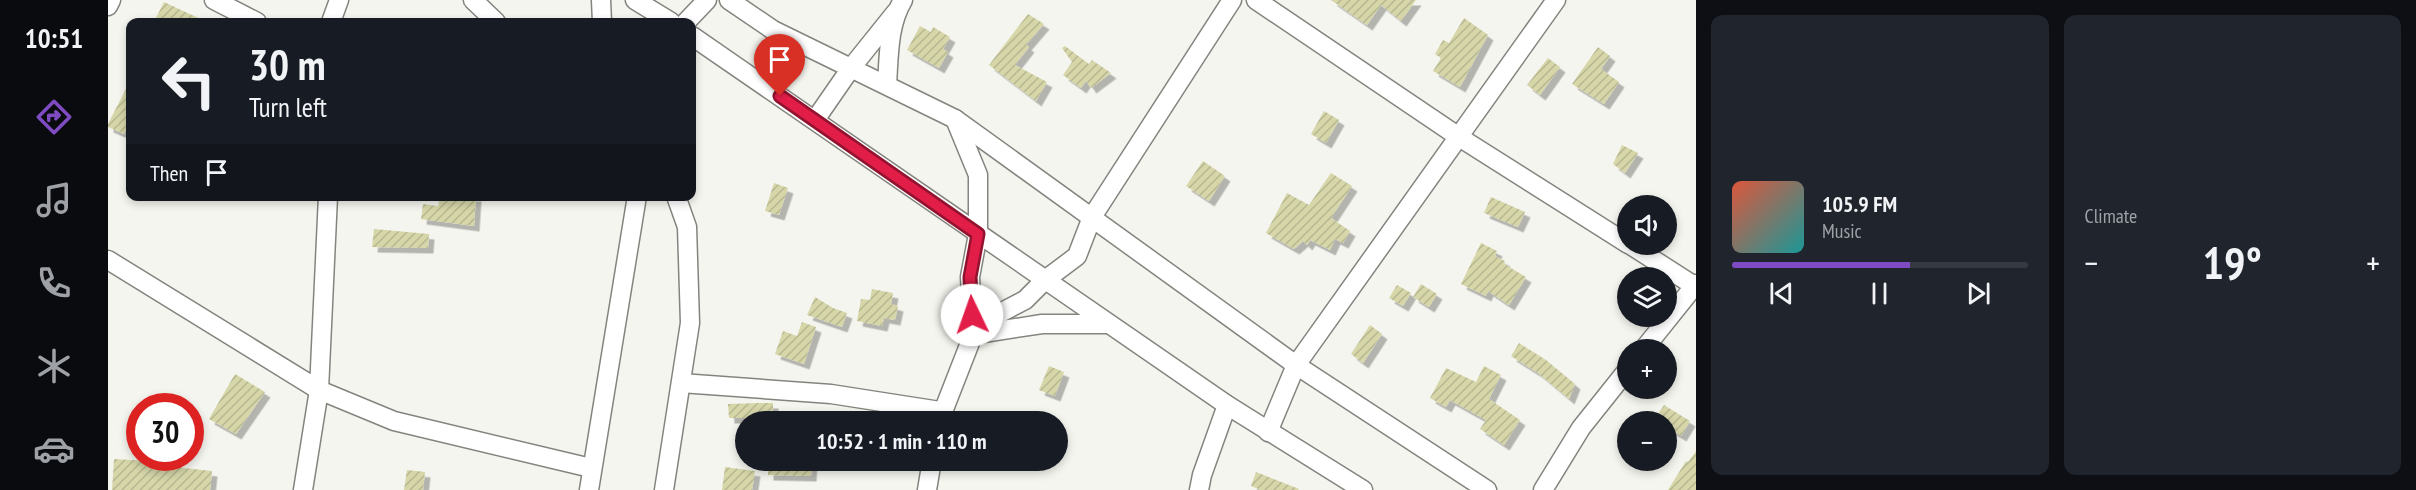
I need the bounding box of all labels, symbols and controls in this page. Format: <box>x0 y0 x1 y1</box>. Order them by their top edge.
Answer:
text: 10:51 <box>25 21 83 55</box>
pin <box>754 34 805 96</box>
text: 30 m <box>249 37 326 92</box>
icon: left <box>150 42 228 120</box>
icon: arrive <box>763 43 796 76</box>
text: Turn left <box>249 90 327 124</box>
icon: directions <box>33 96 75 138</box>
icon: arrive <box>200 156 233 189</box>
text: Then <box>150 159 188 187</box>
icon: music <box>33 179 75 221</box>
text: 105.9 FM <box>1822 190 1897 218</box>
map controls <box>1617 195 1677 471</box>
button: sound <box>1617 195 1677 255</box>
text: Climate <box>2085 203 2137 229</box>
text: Music <box>1822 218 1862 244</box>
text: 19° <box>2203 233 2262 291</box>
text: − <box>2085 241 2098 284</box>
text: + <box>2366 241 2380 284</box>
icon: phone <box>33 262 75 304</box>
button: layers <box>1617 267 1677 327</box>
icon: previous <box>1765 277 1798 310</box>
icon: pause <box>1863 277 1896 310</box>
icon: next <box>1962 277 1995 310</box>
position arrow <box>940 283 1004 347</box>
button: + <box>1617 339 1677 399</box>
icon: climate <box>33 345 75 387</box>
speed limit sign: 30 <box>126 393 204 471</box>
button: − <box>1617 411 1677 471</box>
text: 10:52 · 1 min · 110 m <box>816 427 987 455</box>
icon: car <box>33 428 75 470</box>

